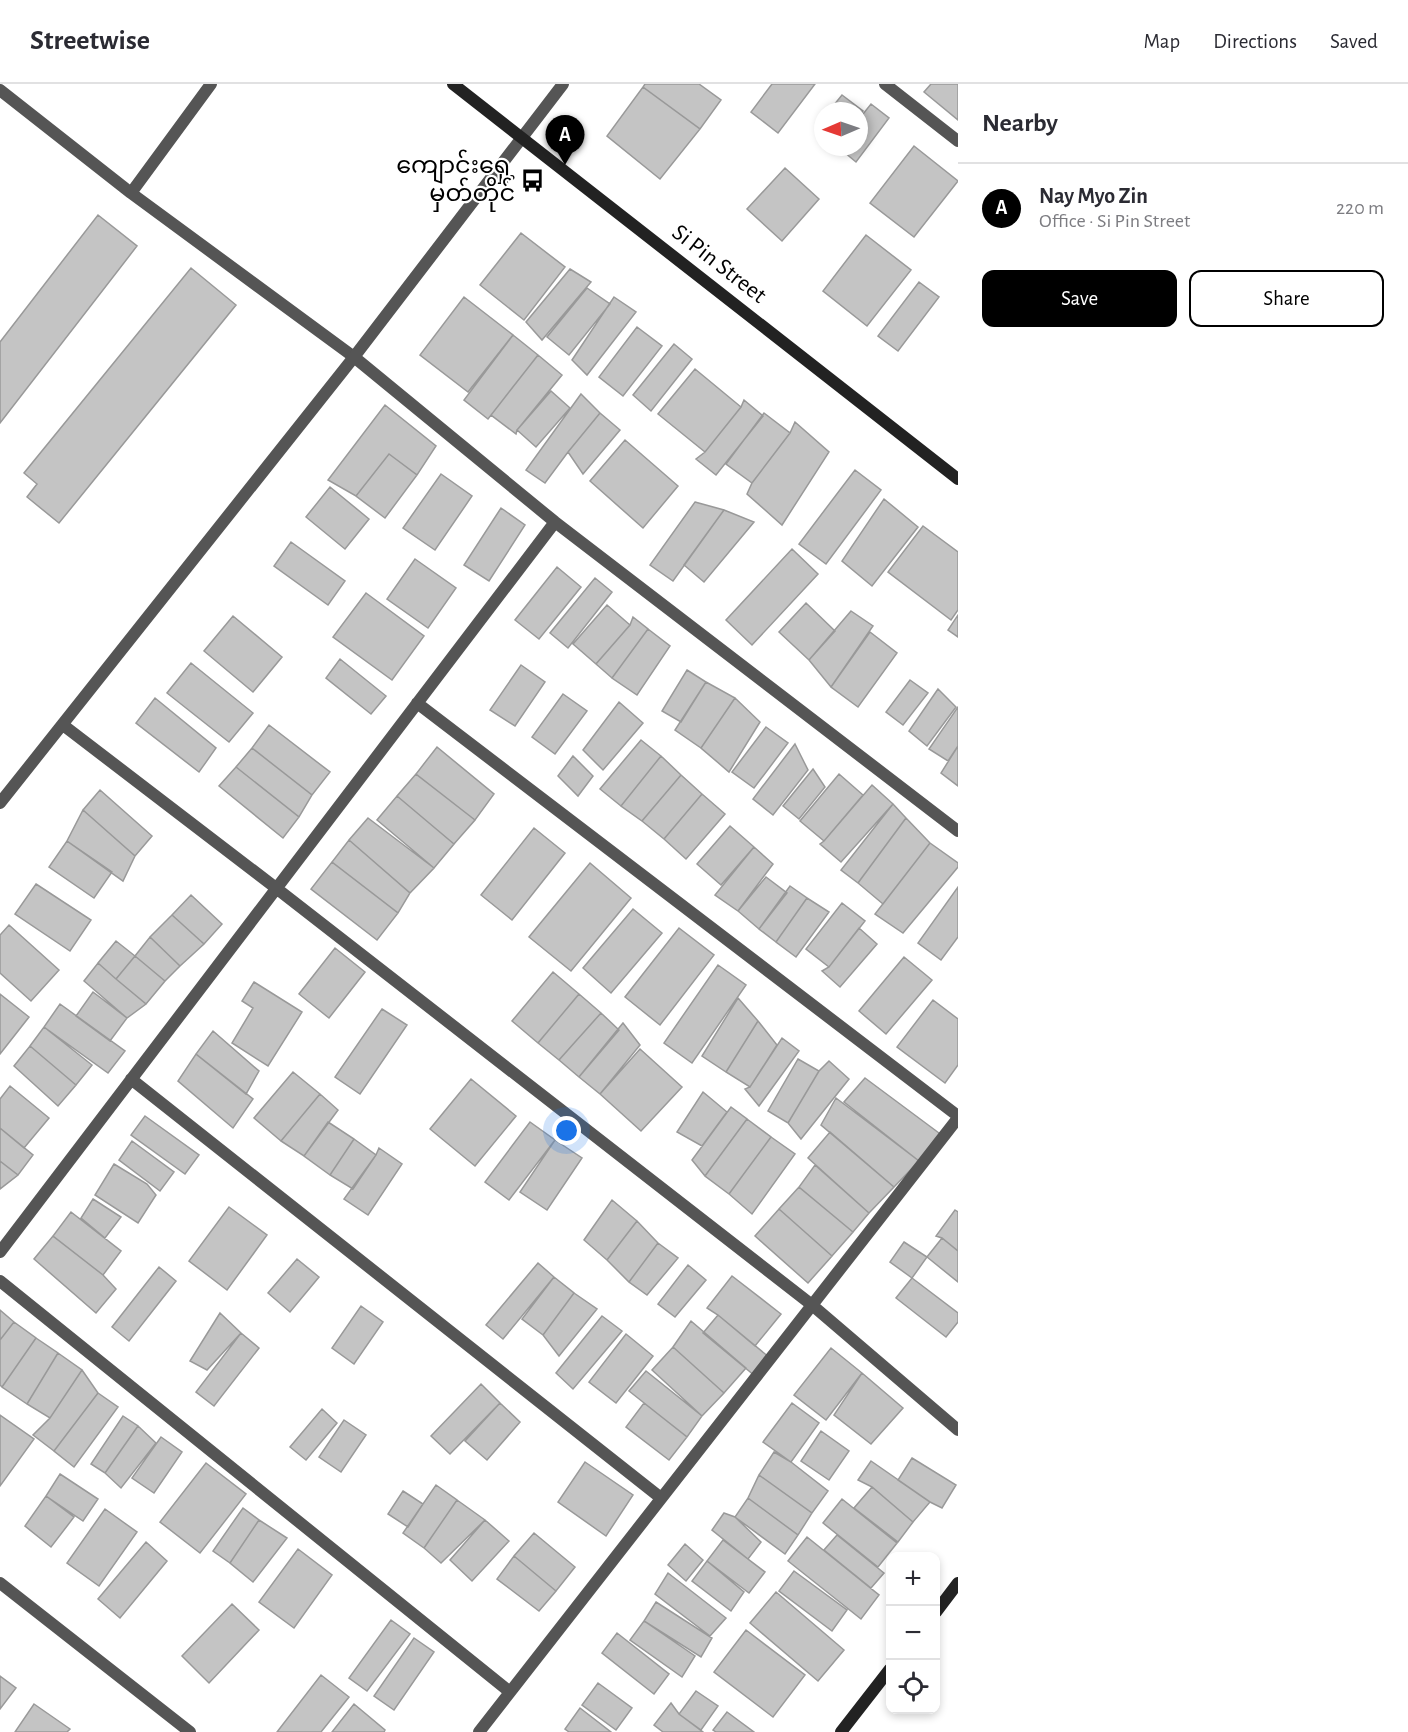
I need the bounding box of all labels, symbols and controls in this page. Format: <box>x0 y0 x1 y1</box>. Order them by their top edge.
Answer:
text: Streetwise <box>30 27 150 55</box>
text: Map <box>1144 31 1180 52</box>
text: Directions <box>1213 31 1297 52</box>
text: Saved <box>1330 31 1378 52</box>
north arrow <box>814 102 868 156</box>
text: Nearby <box>982 110 1058 136</box>
pin: A <box>546 116 584 165</box>
place label: ကျောင်းရှေ့ မှတ်တိုင် <box>396 149 515 212</box>
bus stop icon: ကျောင်းရှေ့ မှတ်တိုင် <box>520 167 546 193</box>
text: Nay Myo Zin <box>1039 185 1148 207</box>
text: A <box>996 198 1008 218</box>
text: 220 m <box>1336 198 1384 218</box>
text: Office · Si Pin Street <box>1039 211 1190 231</box>
street label: Si Pin Street <box>667 220 771 308</box>
button: Save <box>982 270 1177 327</box>
button: Share <box>1189 270 1384 327</box>
your location <box>552 1116 581 1145</box>
map controls <box>886 1552 940 1714</box>
button: + <box>886 1552 940 1606</box>
button: − <box>886 1606 940 1660</box>
button: locate <box>886 1660 940 1714</box>

